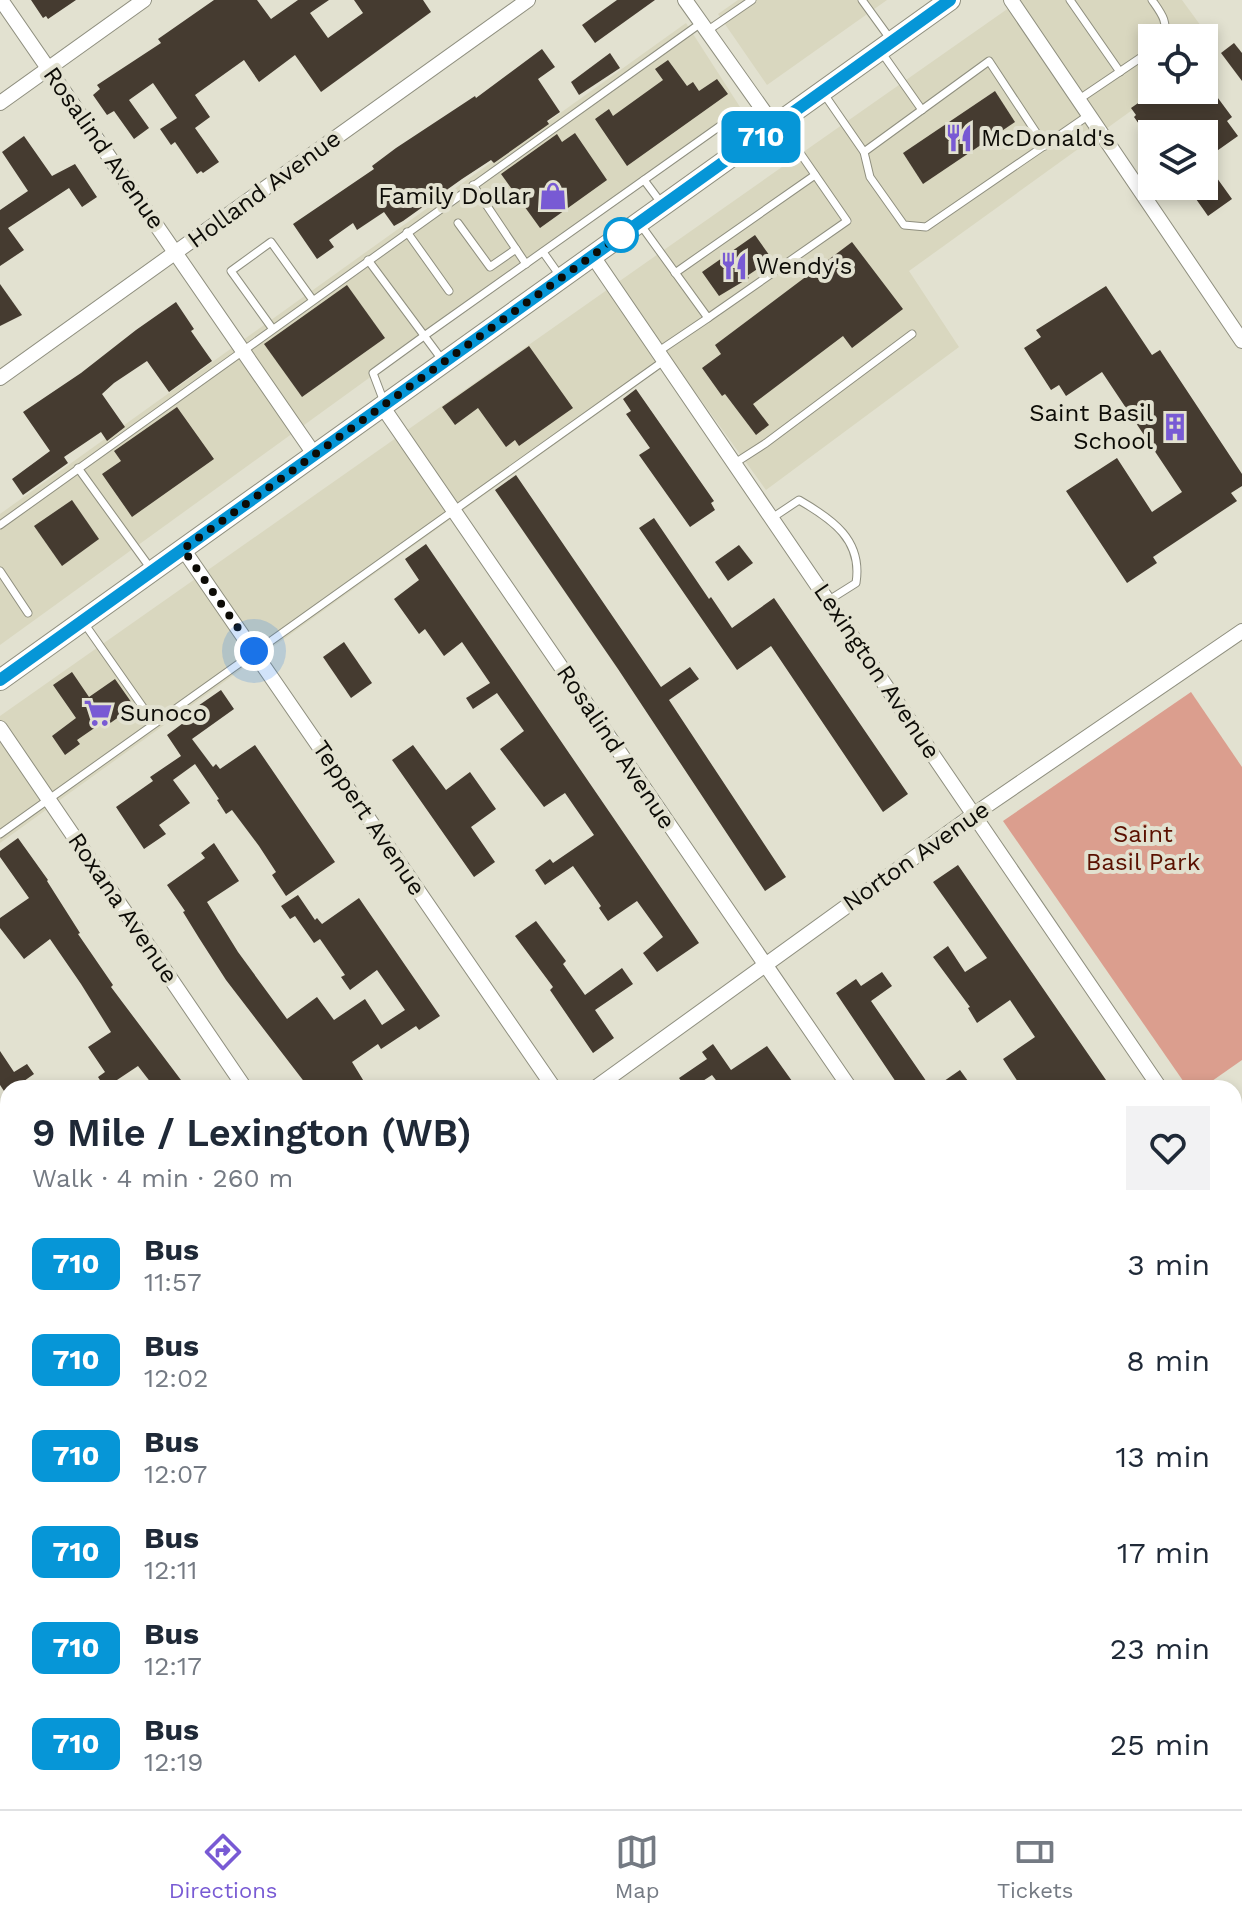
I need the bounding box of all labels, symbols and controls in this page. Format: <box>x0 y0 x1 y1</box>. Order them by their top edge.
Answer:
map controls <box>1138 24 1218 200</box>
button: locate <box>1138 24 1218 104</box>
street label: Rosalind Avenue <box>37 61 171 235</box>
line badge: 710 <box>715 111 807 163</box>
text: 710 <box>737 120 785 153</box>
button: layers <box>1138 120 1218 200</box>
restaurant icon: McDonald's <box>944 123 974 153</box>
street label: Holland Avenue <box>182 124 346 254</box>
place label: McDonald's <box>981 124 1115 152</box>
shop icon: Family Dollar <box>538 181 568 211</box>
place label: Family Dollar <box>378 182 531 210</box>
unlabelled marker <box>604 218 638 252</box>
restaurant icon: Wendy's <box>719 251 749 281</box>
place label: Wendy's <box>756 252 852 280</box>
place label: Saint Basil School <box>1029 399 1154 455</box>
building icon: Saint Basil School <box>1160 412 1190 442</box>
street label: Lexington Avenue <box>808 578 946 764</box>
your location <box>234 631 274 671</box>
street label: Rosalind Avenue <box>551 660 681 834</box>
supermarket icon: Sunoco <box>83 698 113 728</box>
place label: Sunoco <box>120 699 207 727</box>
street label: Teppert Avenue <box>307 735 431 901</box>
street label: Norton Avenue <box>837 795 995 917</box>
park label: Saint Basil Park <box>1086 820 1201 876</box>
street label: Roxana Avenue <box>62 827 184 989</box>
button: heart <box>1126 1106 1210 1190</box>
text: 9 Mile / Lexington (WB) <box>32 1111 472 1155</box>
text: Walk · 4 min · 260 m <box>32 1163 293 1193</box>
text: Bus <box>144 1232 199 1267</box>
text: 710 <box>52 1247 100 1280</box>
text: 3 min <box>1127 1247 1210 1282</box>
text: 11:57 <box>144 1267 202 1297</box>
text: Bus <box>144 1328 199 1363</box>
text: 710 <box>52 1343 100 1376</box>
text: 8 min <box>1126 1343 1210 1378</box>
text: 12:02 <box>144 1363 208 1393</box>
text: Bus <box>144 1424 199 1459</box>
text: 710 <box>52 1439 100 1472</box>
text: 13 min <box>1115 1439 1210 1474</box>
text: 12:07 <box>144 1459 207 1489</box>
text: Bus <box>144 1520 199 1555</box>
text: 710 <box>52 1535 100 1568</box>
text: 17 min <box>1117 1535 1210 1570</box>
text: 12:11 <box>144 1555 197 1585</box>
text: Bus <box>144 1616 199 1651</box>
text: 710 <box>52 1631 100 1664</box>
text: 23 min <box>1110 1631 1210 1666</box>
text: 12:17 <box>144 1651 202 1681</box>
text: Bus <box>144 1712 199 1747</box>
text: 710 <box>52 1727 100 1760</box>
text: 25 min <box>1110 1727 1210 1762</box>
text: 12:19 <box>144 1747 203 1777</box>
tab: Directions <box>169 1830 277 1903</box>
tab: Map <box>615 1830 660 1903</box>
tab: Tickets <box>997 1830 1073 1903</box>

